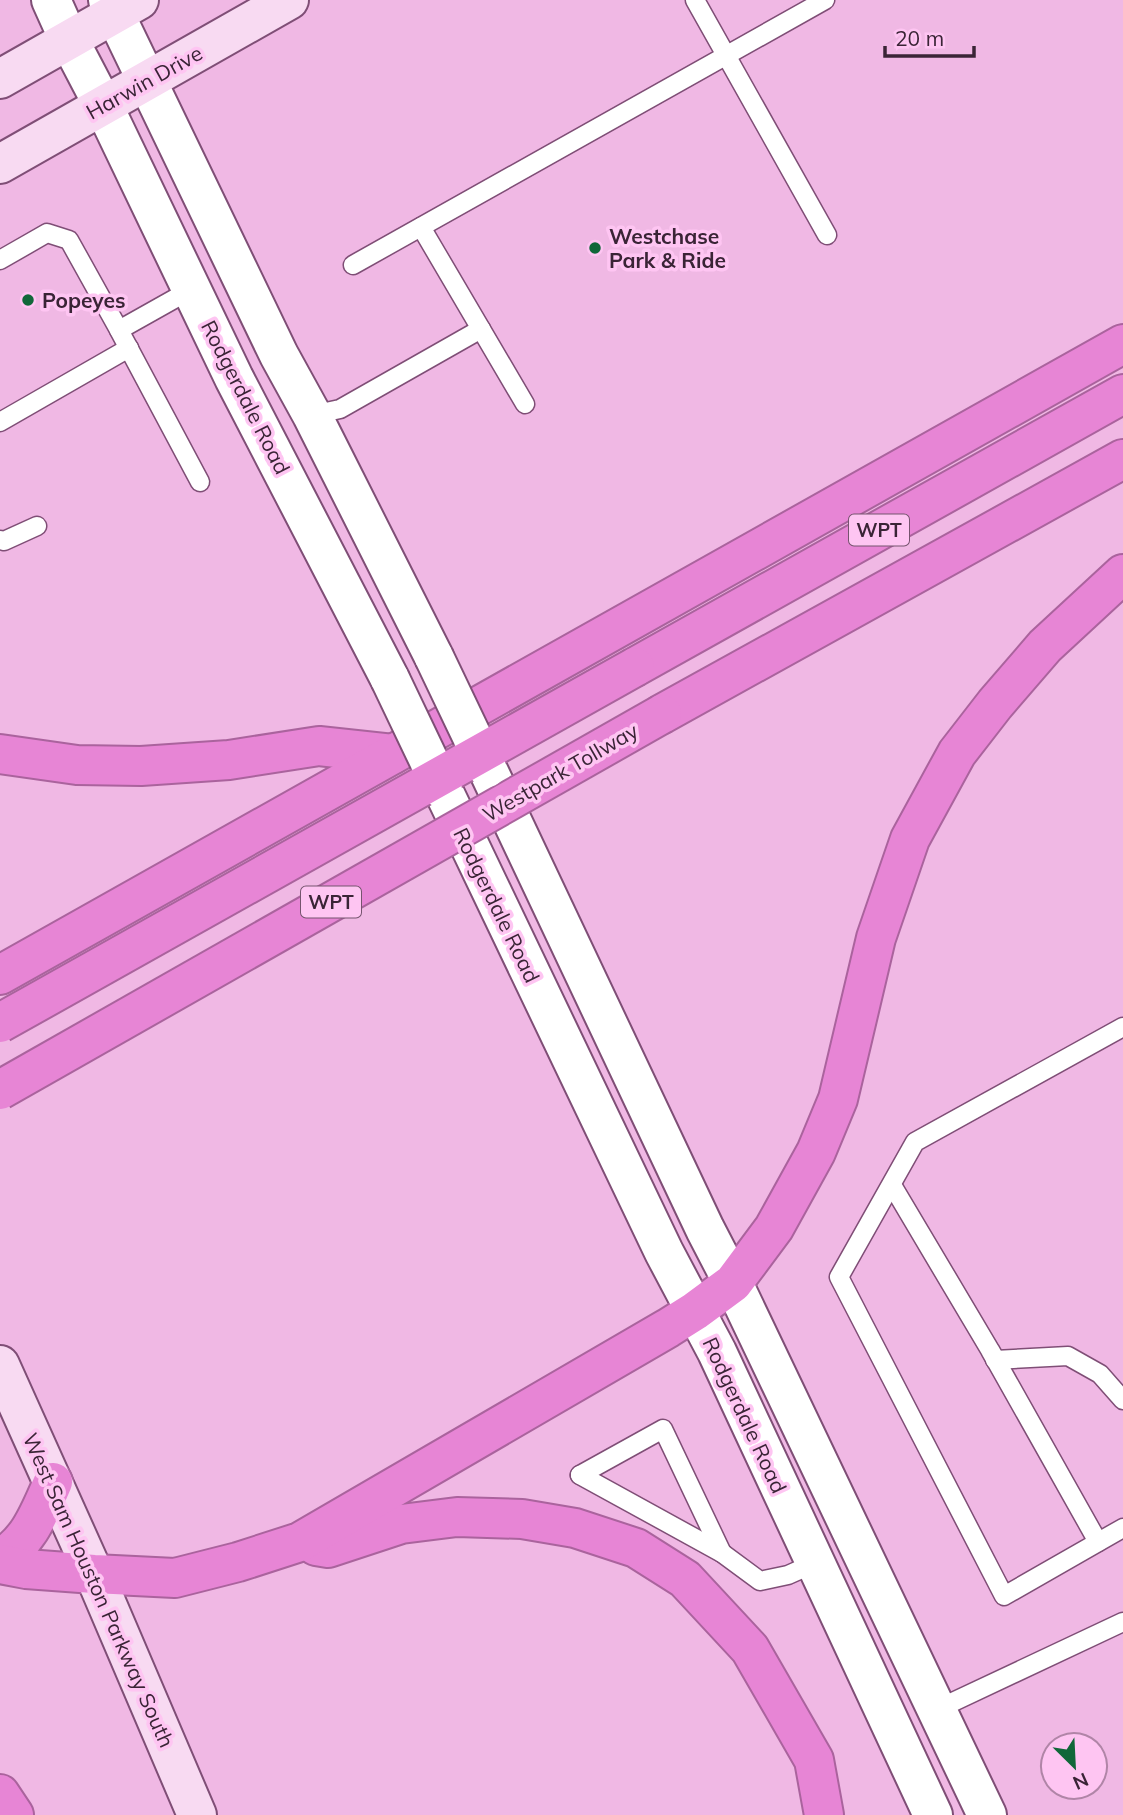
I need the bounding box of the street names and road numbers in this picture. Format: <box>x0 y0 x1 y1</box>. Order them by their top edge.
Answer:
street label: Harwin Drive <box>81 39 207 125</box>
street label: Rodgerdale Road <box>196 316 296 478</box>
road number: WPT <box>849 514 909 545</box>
street label: Westpark Tollway <box>478 717 642 827</box>
street label: Rodgerdale Road <box>448 823 546 987</box>
road number: WPT <box>301 887 361 918</box>
street label: Rodgerdale Road <box>697 1333 793 1497</box>
street label: West Sam Houston Parkway South <box>18 1429 180 1751</box>

